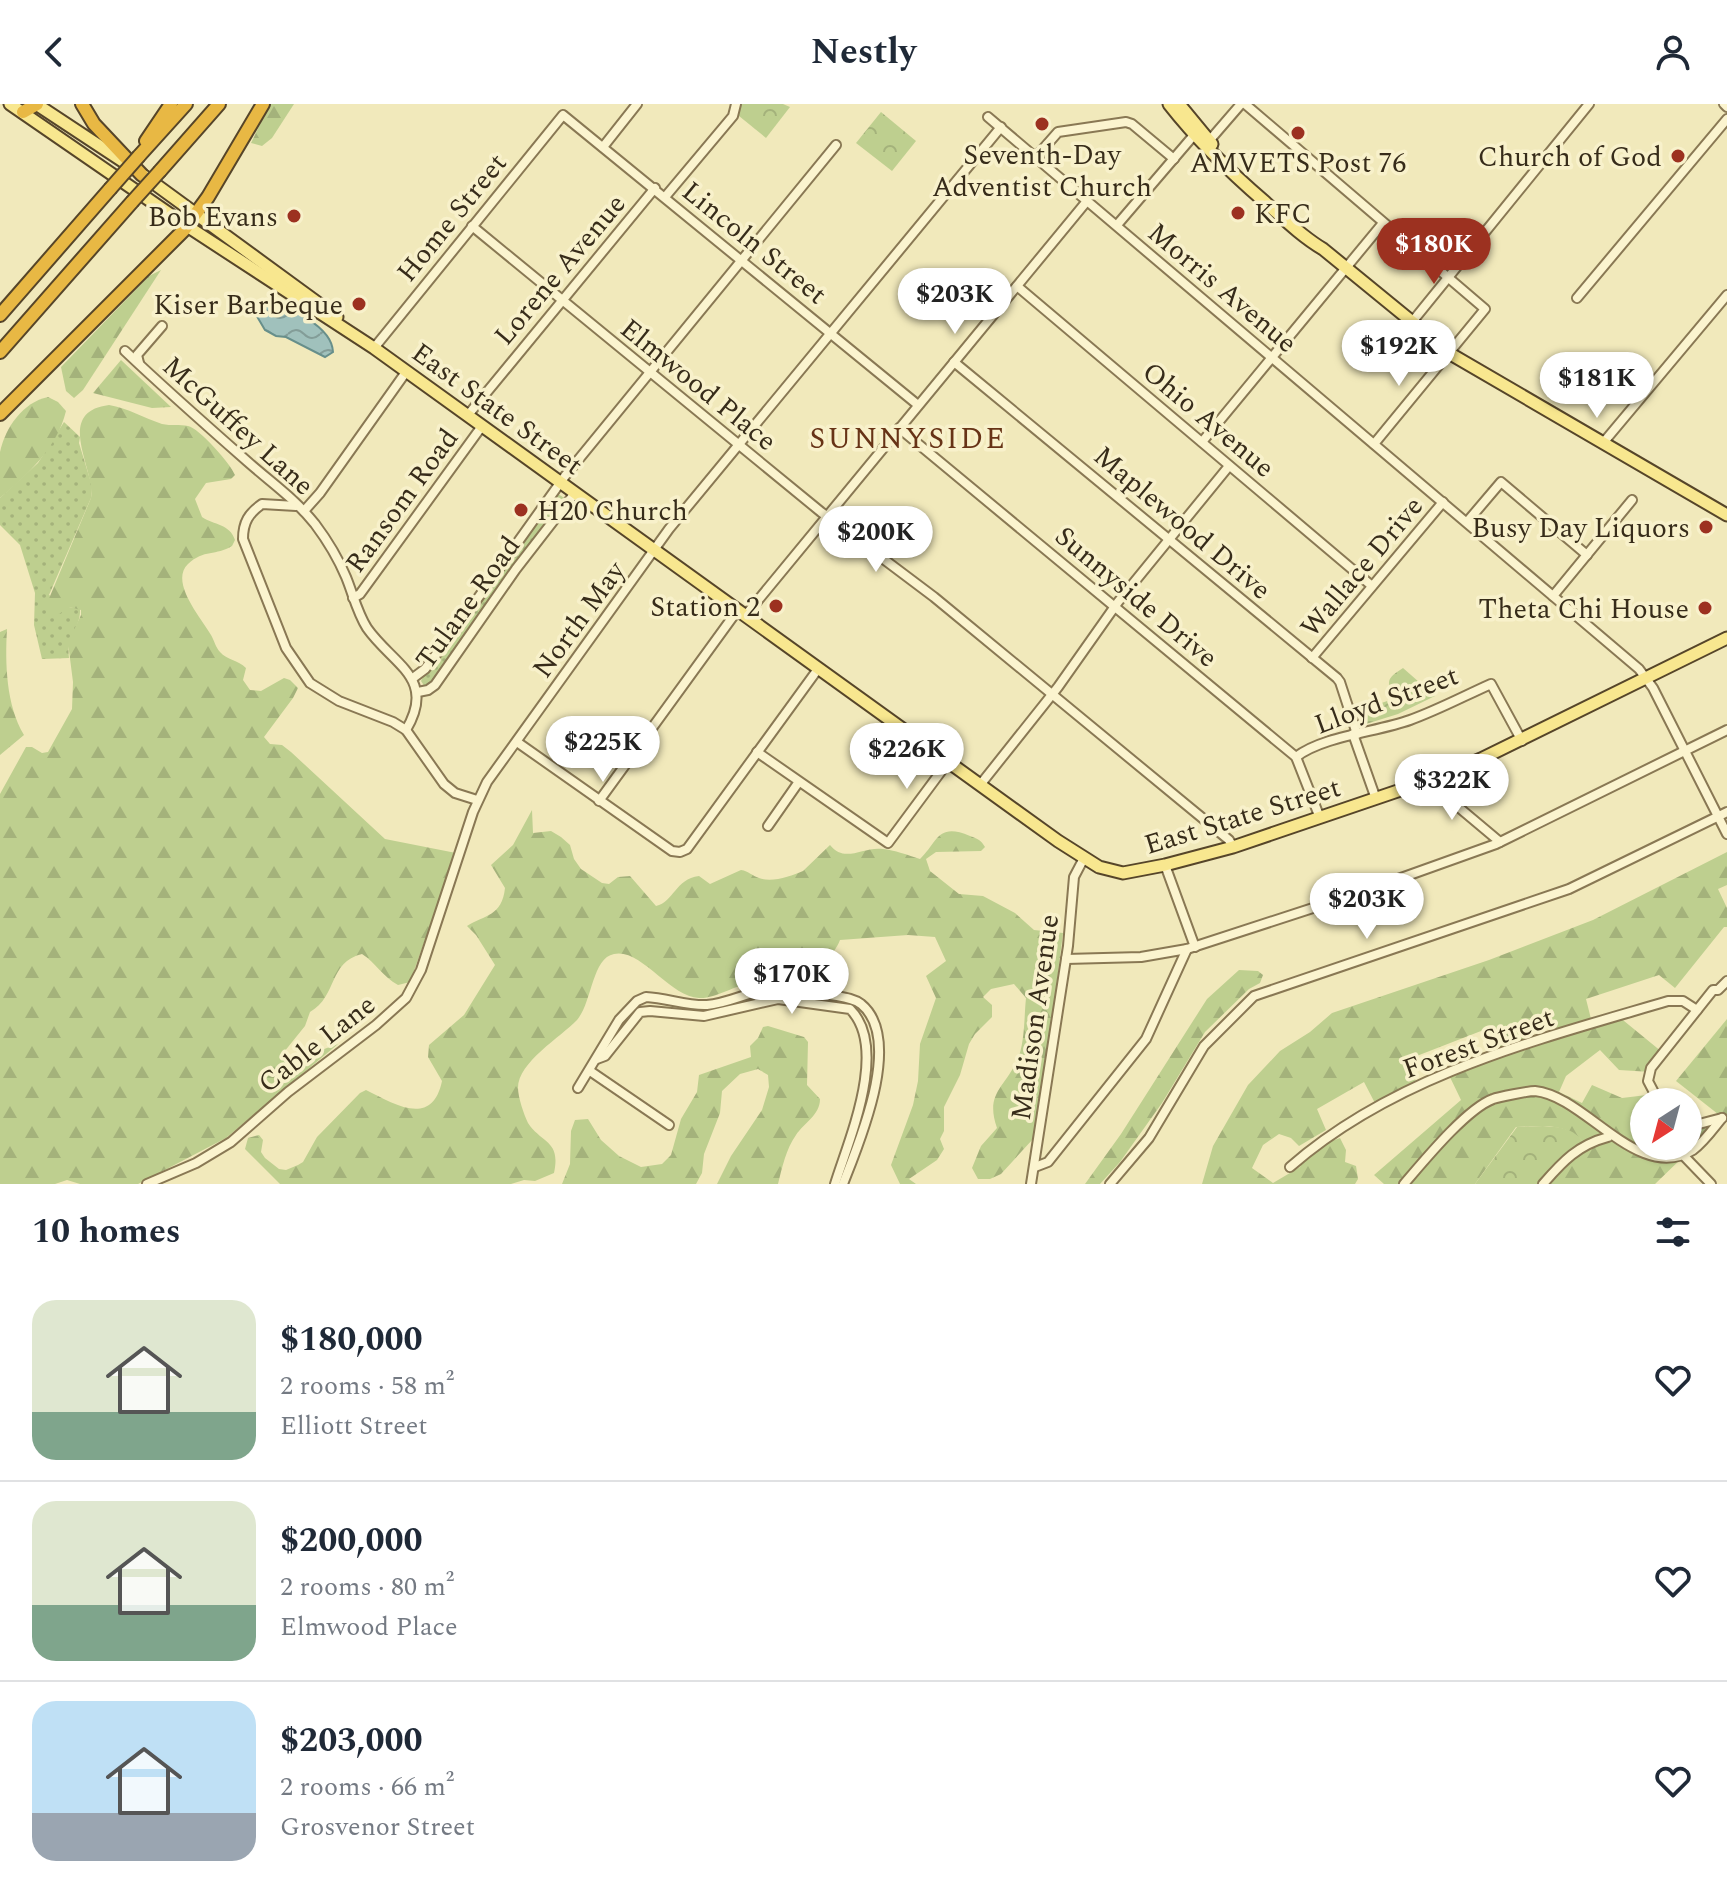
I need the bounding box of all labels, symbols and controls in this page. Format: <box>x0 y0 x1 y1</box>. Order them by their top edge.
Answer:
text: Nestly <box>811 25 916 80</box>
icon: back <box>32 30 76 74</box>
icon: person <box>1651 30 1695 74</box>
marker: Seventh-Day Adventist Church <box>1033 115 1051 133</box>
marker: AMVETS Post 76 <box>1289 124 1307 142</box>
place label: Seventh-Day Adventist Church <box>932 134 1152 209</box>
place label: Church of God <box>1478 136 1662 179</box>
place label: AMVETS Post 76 <box>1190 142 1406 185</box>
street label: Home Street <box>386 144 518 292</box>
marker: Church of God <box>1669 147 1687 165</box>
street label: Lincoln Street <box>672 171 836 315</box>
street label: Lorene Avenue <box>484 185 637 355</box>
place label: KFC <box>1254 193 1312 236</box>
place label: Bob Evans <box>148 196 278 239</box>
marker: KFC <box>1229 204 1247 222</box>
marker: Bob Evans <box>285 207 303 225</box>
street label: Morris Avenue <box>1138 212 1307 364</box>
pin: $180K <box>1378 218 1490 286</box>
text: $180K <box>1395 224 1473 264</box>
pin: $203K <box>899 268 1011 336</box>
text: $203K <box>916 274 994 314</box>
place label: Kiser Barbeque <box>153 284 343 327</box>
marker: Kiser Barbeque <box>350 295 368 313</box>
street label: Elmwood Place <box>610 308 786 462</box>
pin: $192K <box>1343 320 1455 388</box>
text: $192K <box>1360 326 1438 366</box>
street label: East State Street <box>402 332 592 486</box>
street label: McGuffey Lane <box>152 346 324 506</box>
street label: Ohio Avenue <box>1132 352 1284 489</box>
pin: $181K <box>1541 352 1653 420</box>
text: $181K <box>1558 358 1636 398</box>
district label: SUNNYSIDE <box>809 416 1007 462</box>
street label: Ransom Road <box>335 419 470 582</box>
street label: Maplewood Drive <box>1084 436 1281 611</box>
street label: Wallace Drive <box>1290 487 1434 647</box>
place label: H20 Church <box>537 490 688 533</box>
marker: H20 Church <box>512 501 530 519</box>
pin: $200K <box>820 506 932 574</box>
place label: Busy Day Liquors <box>1472 507 1690 550</box>
text: $200K <box>837 512 915 552</box>
street label: Sunnyside Drive <box>1045 516 1227 679</box>
marker: Busy Day Liquors <box>1697 518 1715 536</box>
street label: Tulane Road <box>405 527 532 679</box>
street label: North May <box>522 551 637 687</box>
place label: Station 2 <box>650 586 760 629</box>
place label: Theta Chi House <box>1478 588 1689 631</box>
marker: Station 2 <box>767 597 785 615</box>
marker: Theta Chi House <box>1696 599 1714 617</box>
street label: Lloyd Street <box>1308 654 1465 746</box>
pin: $225K <box>547 716 659 784</box>
text: $225K <box>564 722 642 762</box>
pin: $226K <box>851 723 963 791</box>
text: $226K <box>868 729 946 769</box>
pin: $322K <box>1396 754 1508 822</box>
text: $322K <box>1413 760 1491 800</box>
street label: East State Street <box>1139 766 1346 867</box>
pin: $203K <box>1311 873 1423 941</box>
text: $203K <box>1328 879 1406 919</box>
street label: Madison Avenue <box>1000 911 1071 1123</box>
pin: $170K <box>736 948 848 1016</box>
text: $170K <box>753 954 831 994</box>
street label: Cable Lane <box>249 984 385 1104</box>
street label: Forest Street <box>1397 996 1560 1091</box>
north arrow <box>1630 1088 1702 1160</box>
map controls <box>1630 1088 1702 1160</box>
text: 10 homes <box>32 1206 181 1258</box>
icon: filters <box>1651 1210 1695 1254</box>
text: $180,000 <box>280 1314 423 1366</box>
icon: home <box>96 1332 192 1428</box>
icon: heart <box>1651 1358 1695 1402</box>
text: 2 rooms · 58 m² <box>280 1366 454 1406</box>
text: Elliott Street <box>280 1406 428 1446</box>
text: $200,000 <box>280 1515 423 1567</box>
icon: home <box>96 1533 192 1629</box>
icon: heart <box>1651 1559 1695 1603</box>
text: 2 rooms · 80 m² <box>280 1567 454 1607</box>
text: Elmwood Place <box>280 1607 458 1647</box>
text: $203,000 <box>280 1715 423 1767</box>
icon: home <box>96 1733 192 1829</box>
icon: heart <box>1651 1759 1695 1803</box>
text: 2 rooms · 66 m² <box>280 1767 454 1807</box>
text: Grosvenor Street <box>280 1807 475 1847</box>

